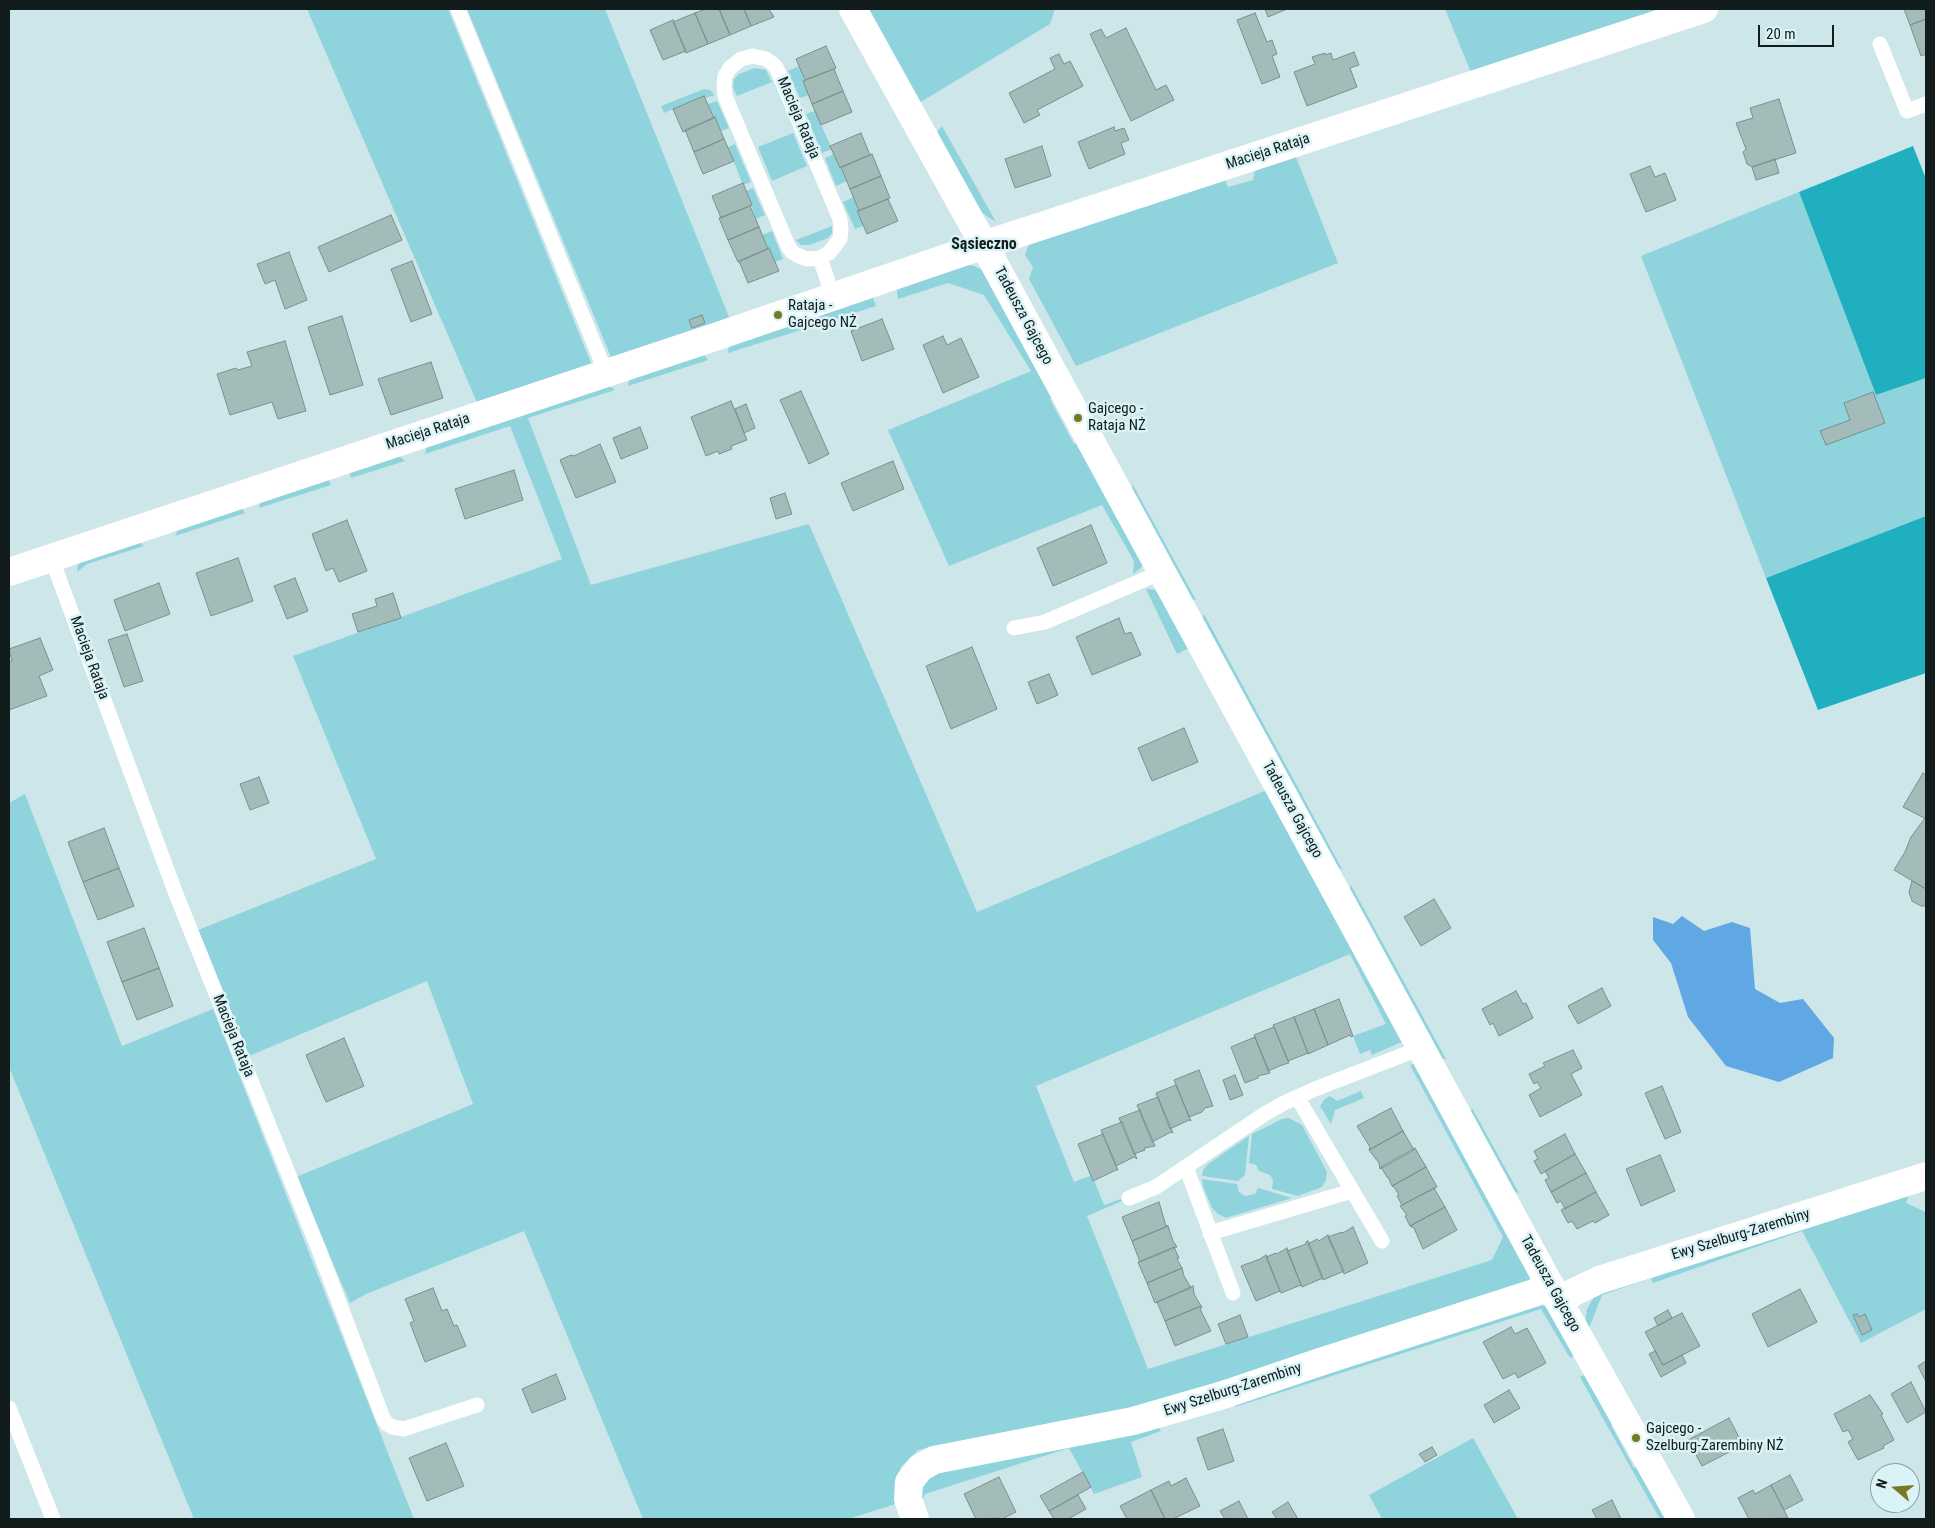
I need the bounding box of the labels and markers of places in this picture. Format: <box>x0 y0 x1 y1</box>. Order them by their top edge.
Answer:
place label: Rataja - Gajcego NŻ <box>788 297 857 332</box>
marker: Rataja - Gajcego NŻ <box>772 309 784 321</box>
place label: Gajcego - Rataja NŻ <box>1088 400 1146 435</box>
marker: Gajcego - Rataja NŻ <box>1072 412 1084 424</box>
place label: Gajcego - Szelburg-Zarembiny NŻ <box>1646 1420 1784 1455</box>
marker: Gajcego - Szelburg-Zarembiny NŻ <box>1630 1432 1642 1444</box>

